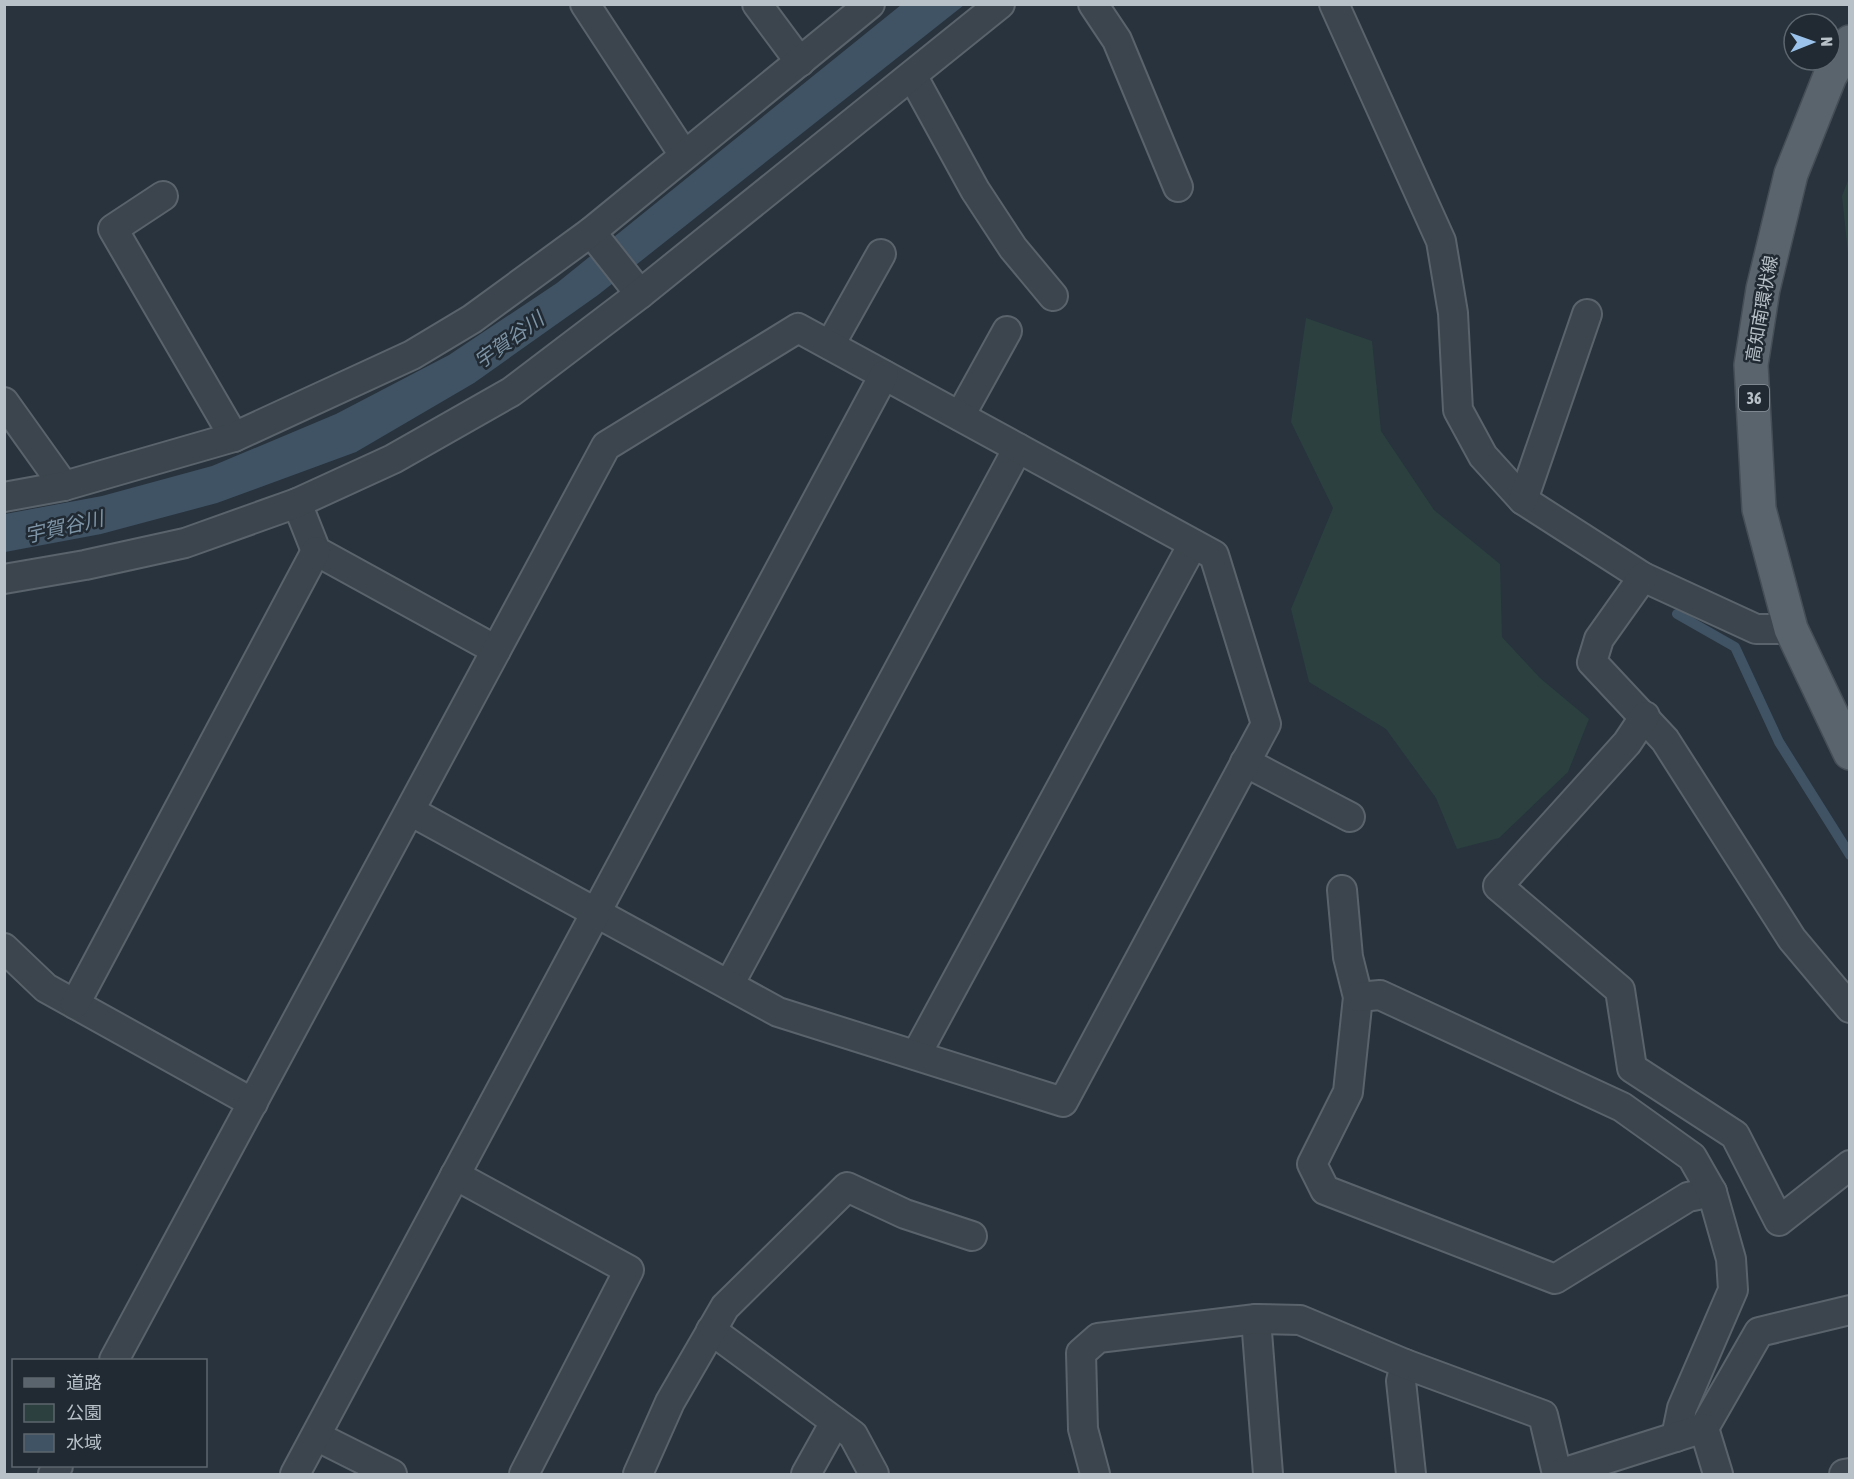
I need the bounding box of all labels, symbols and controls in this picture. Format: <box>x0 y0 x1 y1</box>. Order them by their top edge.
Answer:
north arrow <box>1782 12 1842 72</box>
text: N <box>1818 37 1836 47</box>
street label: 高知南環状線 <box>1742 254 1781 364</box>
water label: 宇賀谷川 <box>470 306 549 372</box>
road number: 36 <box>1739 385 1769 411</box>
water label: 宇賀谷川 <box>22 506 107 547</box>
legend <box>12 1359 207 1467</box>
text: 道路 <box>66 1372 102 1393</box>
text: 公園 <box>66 1402 102 1423</box>
text: 水域 <box>66 1432 102 1453</box>

